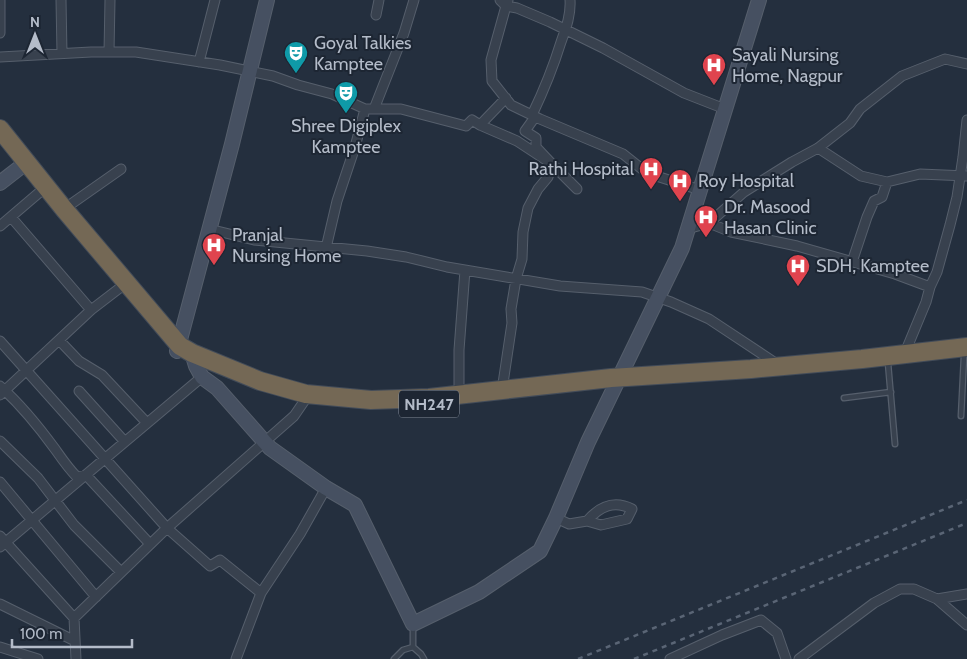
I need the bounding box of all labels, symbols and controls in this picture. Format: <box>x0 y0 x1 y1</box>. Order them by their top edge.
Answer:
north arrow <box>10 10 60 60</box>
text: N <box>30 13 40 31</box>
place label: Goyal Talkies Kamptee <box>314 32 412 75</box>
theatre icon: Goyal Talkies Kamptee <box>283 40 309 74</box>
place label: Sayali Nursing Home, Nagpur <box>732 44 843 87</box>
hospital icon: Sayali Nursing Home, Nagpur <box>701 52 727 86</box>
theatre icon: Shree Digiplex Kamptee <box>333 80 359 114</box>
place label: Shree Digiplex Kamptee <box>291 115 401 158</box>
hospital icon: Rathi Hospital <box>638 156 664 190</box>
place label: Rathi Hospital <box>528 158 635 180</box>
hospital icon: Roy Hospital <box>667 168 693 202</box>
place label: Roy Hospital <box>698 170 795 192</box>
place label: Dr. Masood Hasan Clinic <box>724 196 817 239</box>
hospital icon: Dr. Masood Hasan Clinic <box>693 204 719 238</box>
place label: Pranjal Nursing Home <box>232 224 341 267</box>
hospital icon: Pranjal Nursing Home <box>201 232 227 266</box>
hospital icon: SDH, Kamptee <box>785 253 811 287</box>
place label: SDH, Kamptee <box>816 255 929 277</box>
road number: NH247 <box>399 390 459 418</box>
scale bar <box>12 616 132 648</box>
text: 100 m <box>20 625 62 643</box>

